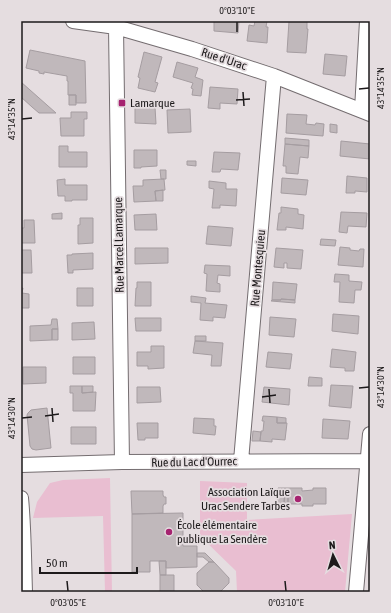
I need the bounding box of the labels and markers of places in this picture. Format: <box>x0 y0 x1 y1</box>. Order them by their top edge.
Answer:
place label: Lamarque <box>130 96 175 110</box>
marker: Lamarque <box>117 98 127 108</box>
place label: Association Laïque Urac Sendere Tarbes <box>201 485 290 513</box>
marker: Association Laïque Urac Sendere Tarbes <box>293 494 303 504</box>
place label: École élémentaire publique La Sendère <box>177 518 267 546</box>
marker: École élémentaire publique La Sendère <box>164 527 174 537</box>

